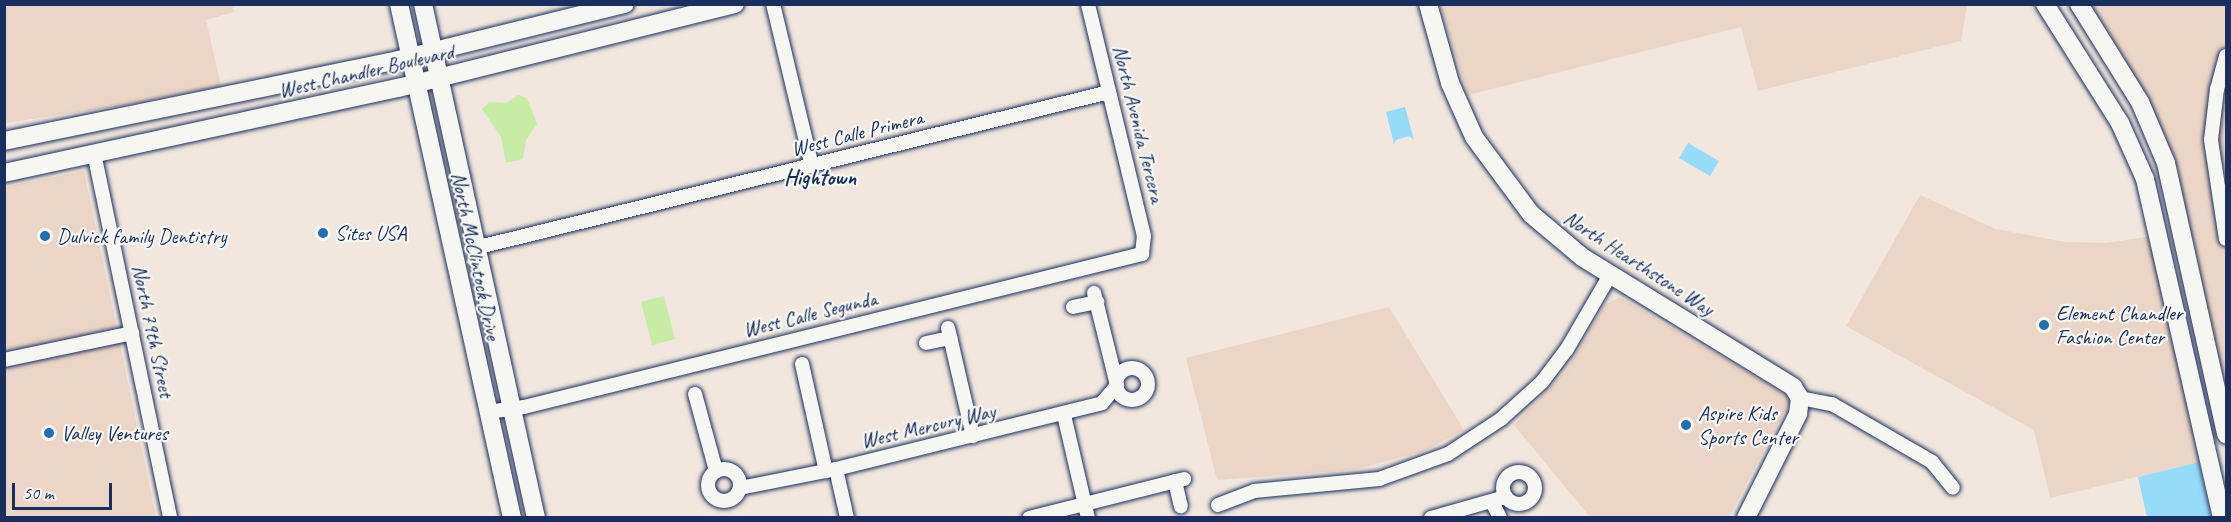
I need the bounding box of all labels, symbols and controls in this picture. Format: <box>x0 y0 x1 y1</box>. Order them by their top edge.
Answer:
street label: West Chandler Boulevard <box>276 39 456 103</box>
street label: North Avenida Tercera <box>1107 43 1171 205</box>
street label: West Calle Primera <box>788 104 926 162</box>
district label: Hightown <box>784 166 856 192</box>
street label: North McClintock Drive <box>446 170 506 342</box>
street label: North Hearthstone Way <box>1559 205 1719 321</box>
place label: Sites USA <box>335 220 406 246</box>
place label: Dulvick family Dentistry <box>57 223 228 249</box>
marker: Sites USA <box>316 226 330 240</box>
marker: Dulvick family Dentistry <box>38 229 52 243</box>
street label: North 79th Street <box>127 262 179 400</box>
street label: West Calle Segunda <box>740 285 880 343</box>
place label: Element Chandler Fashion Center <box>2056 300 2183 350</box>
marker: Element Chandler Fashion Center <box>2037 318 2051 332</box>
street label: West Mercury Way <box>859 398 997 454</box>
place label: Aspire Kids Sports Center <box>1698 400 1798 450</box>
marker: Aspire Kids Sports Center <box>1679 418 1693 432</box>
place label: Valley Ventures <box>61 420 168 446</box>
marker: Valley Ventures <box>42 426 56 440</box>
scale bar <box>15 471 116 509</box>
text: 50 m <box>23 482 54 504</box>

